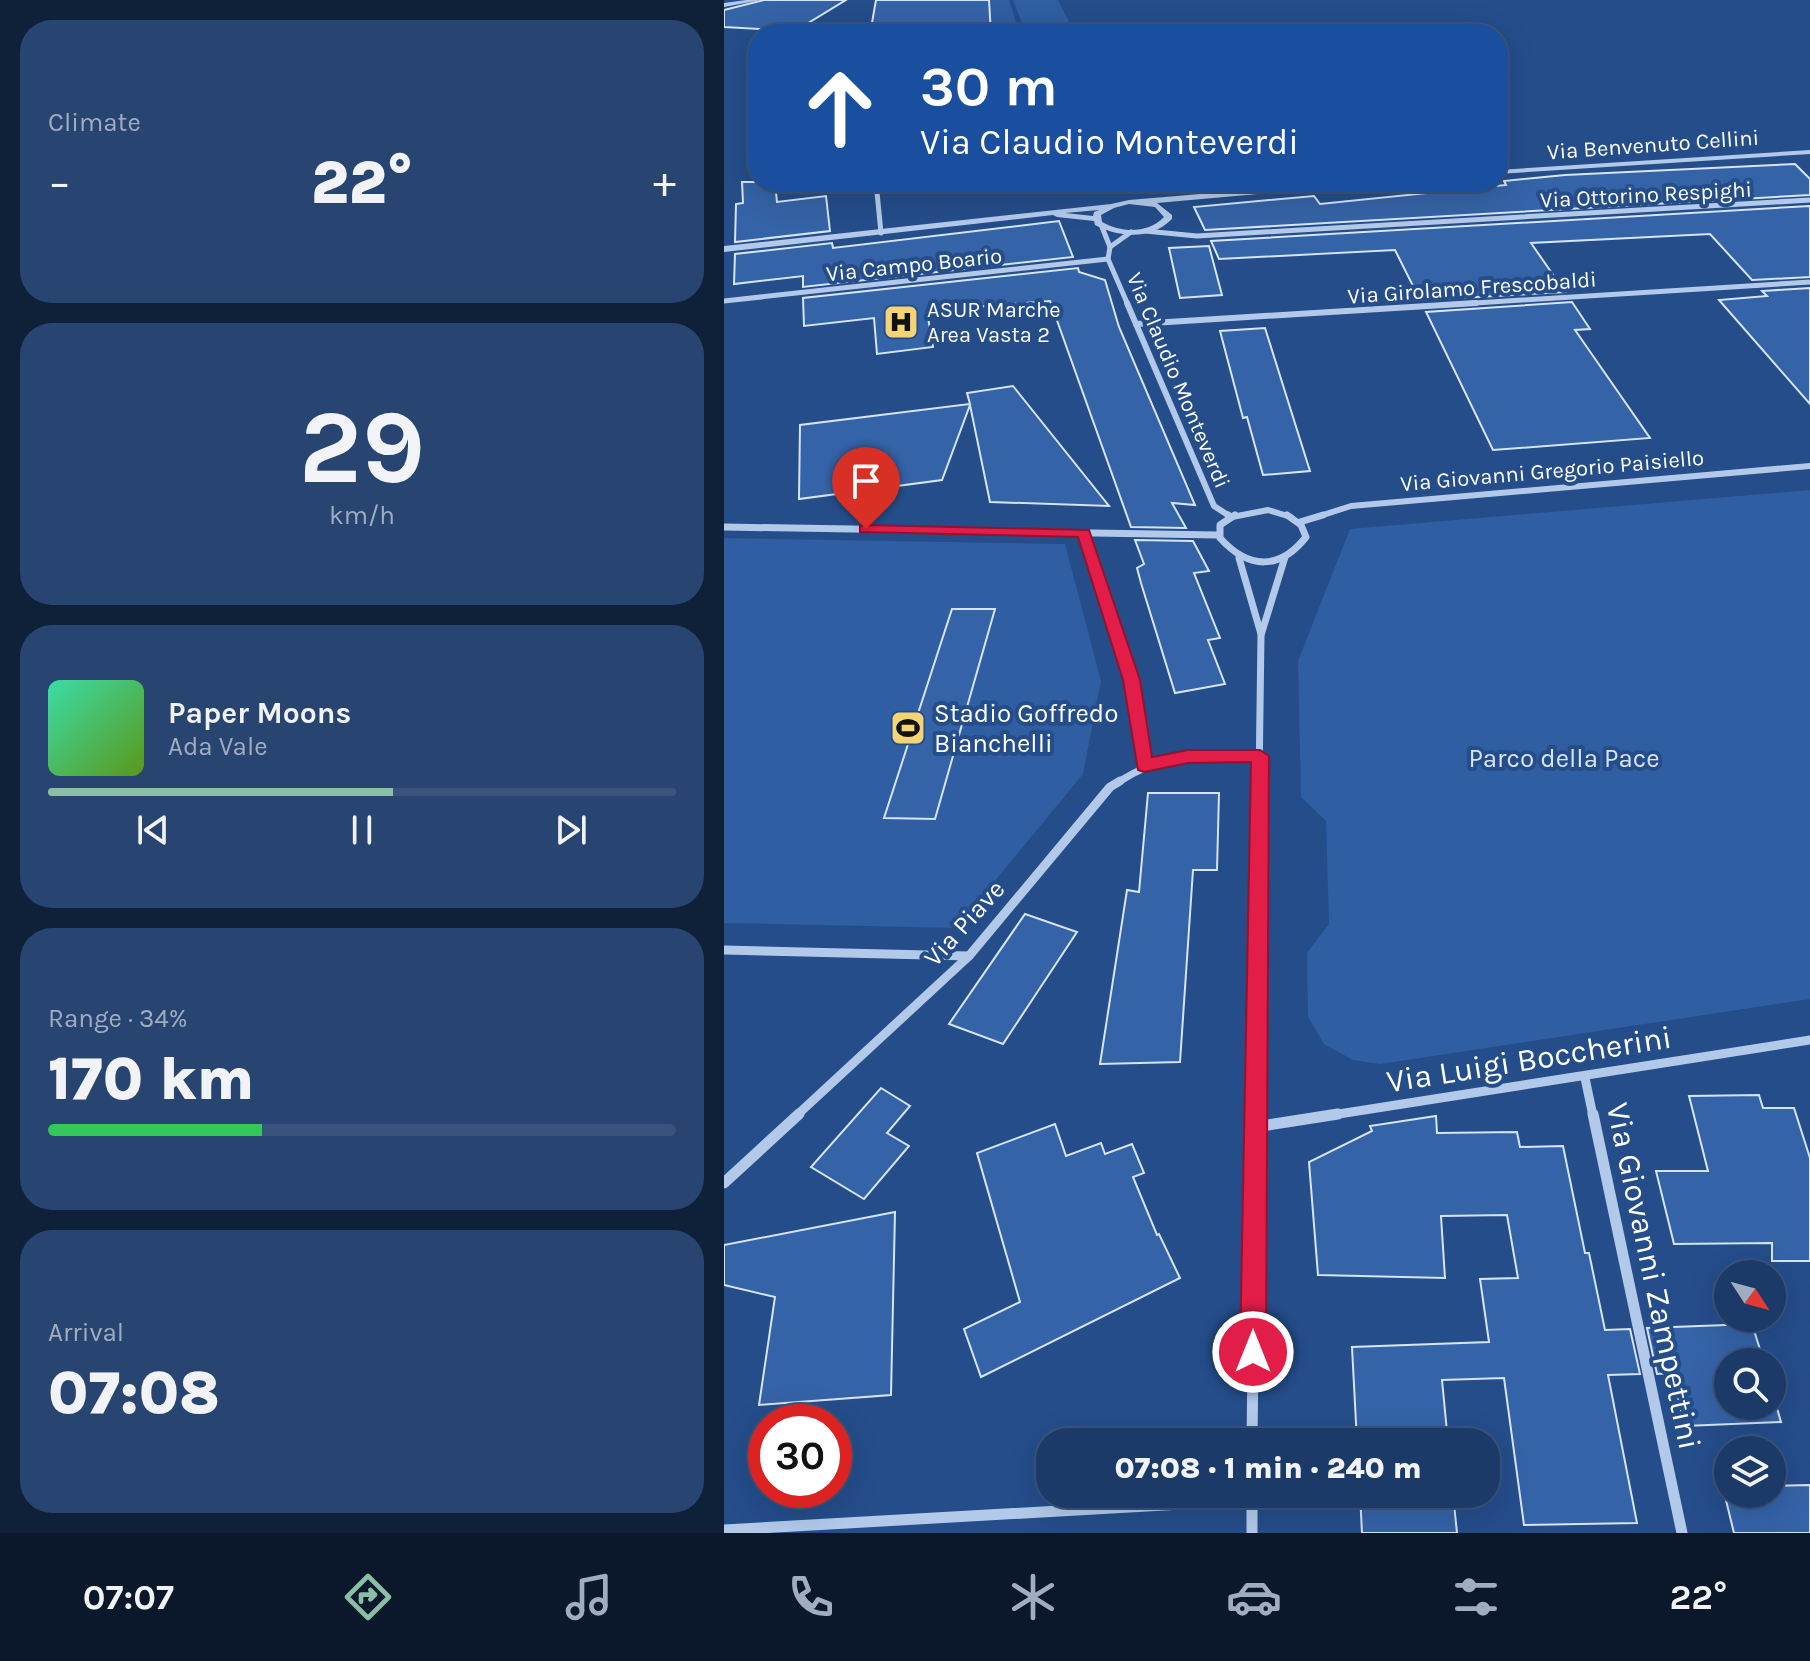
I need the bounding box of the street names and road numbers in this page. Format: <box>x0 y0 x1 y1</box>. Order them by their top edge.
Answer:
street label: Via Benvenuto Cellini <box>1546 125 1760 165</box>
street label: Via Ottorino Respighi <box>1539 176 1753 214</box>
street label: Via Campo Boario <box>825 243 1003 287</box>
street label: Via Girolamo Frescobaldi <box>1347 266 1598 310</box>
street label: Via Claudio Monteverdi <box>1121 269 1235 492</box>
street label: Via Giovanni Gregorio Paisiello <box>1399 445 1705 497</box>
street label: Via Piave <box>917 874 1011 973</box>
street label: Via Luigi Boccherini <box>1384 1019 1674 1100</box>
street label: Via Giovanni Zampettini <box>1599 1099 1708 1453</box>

